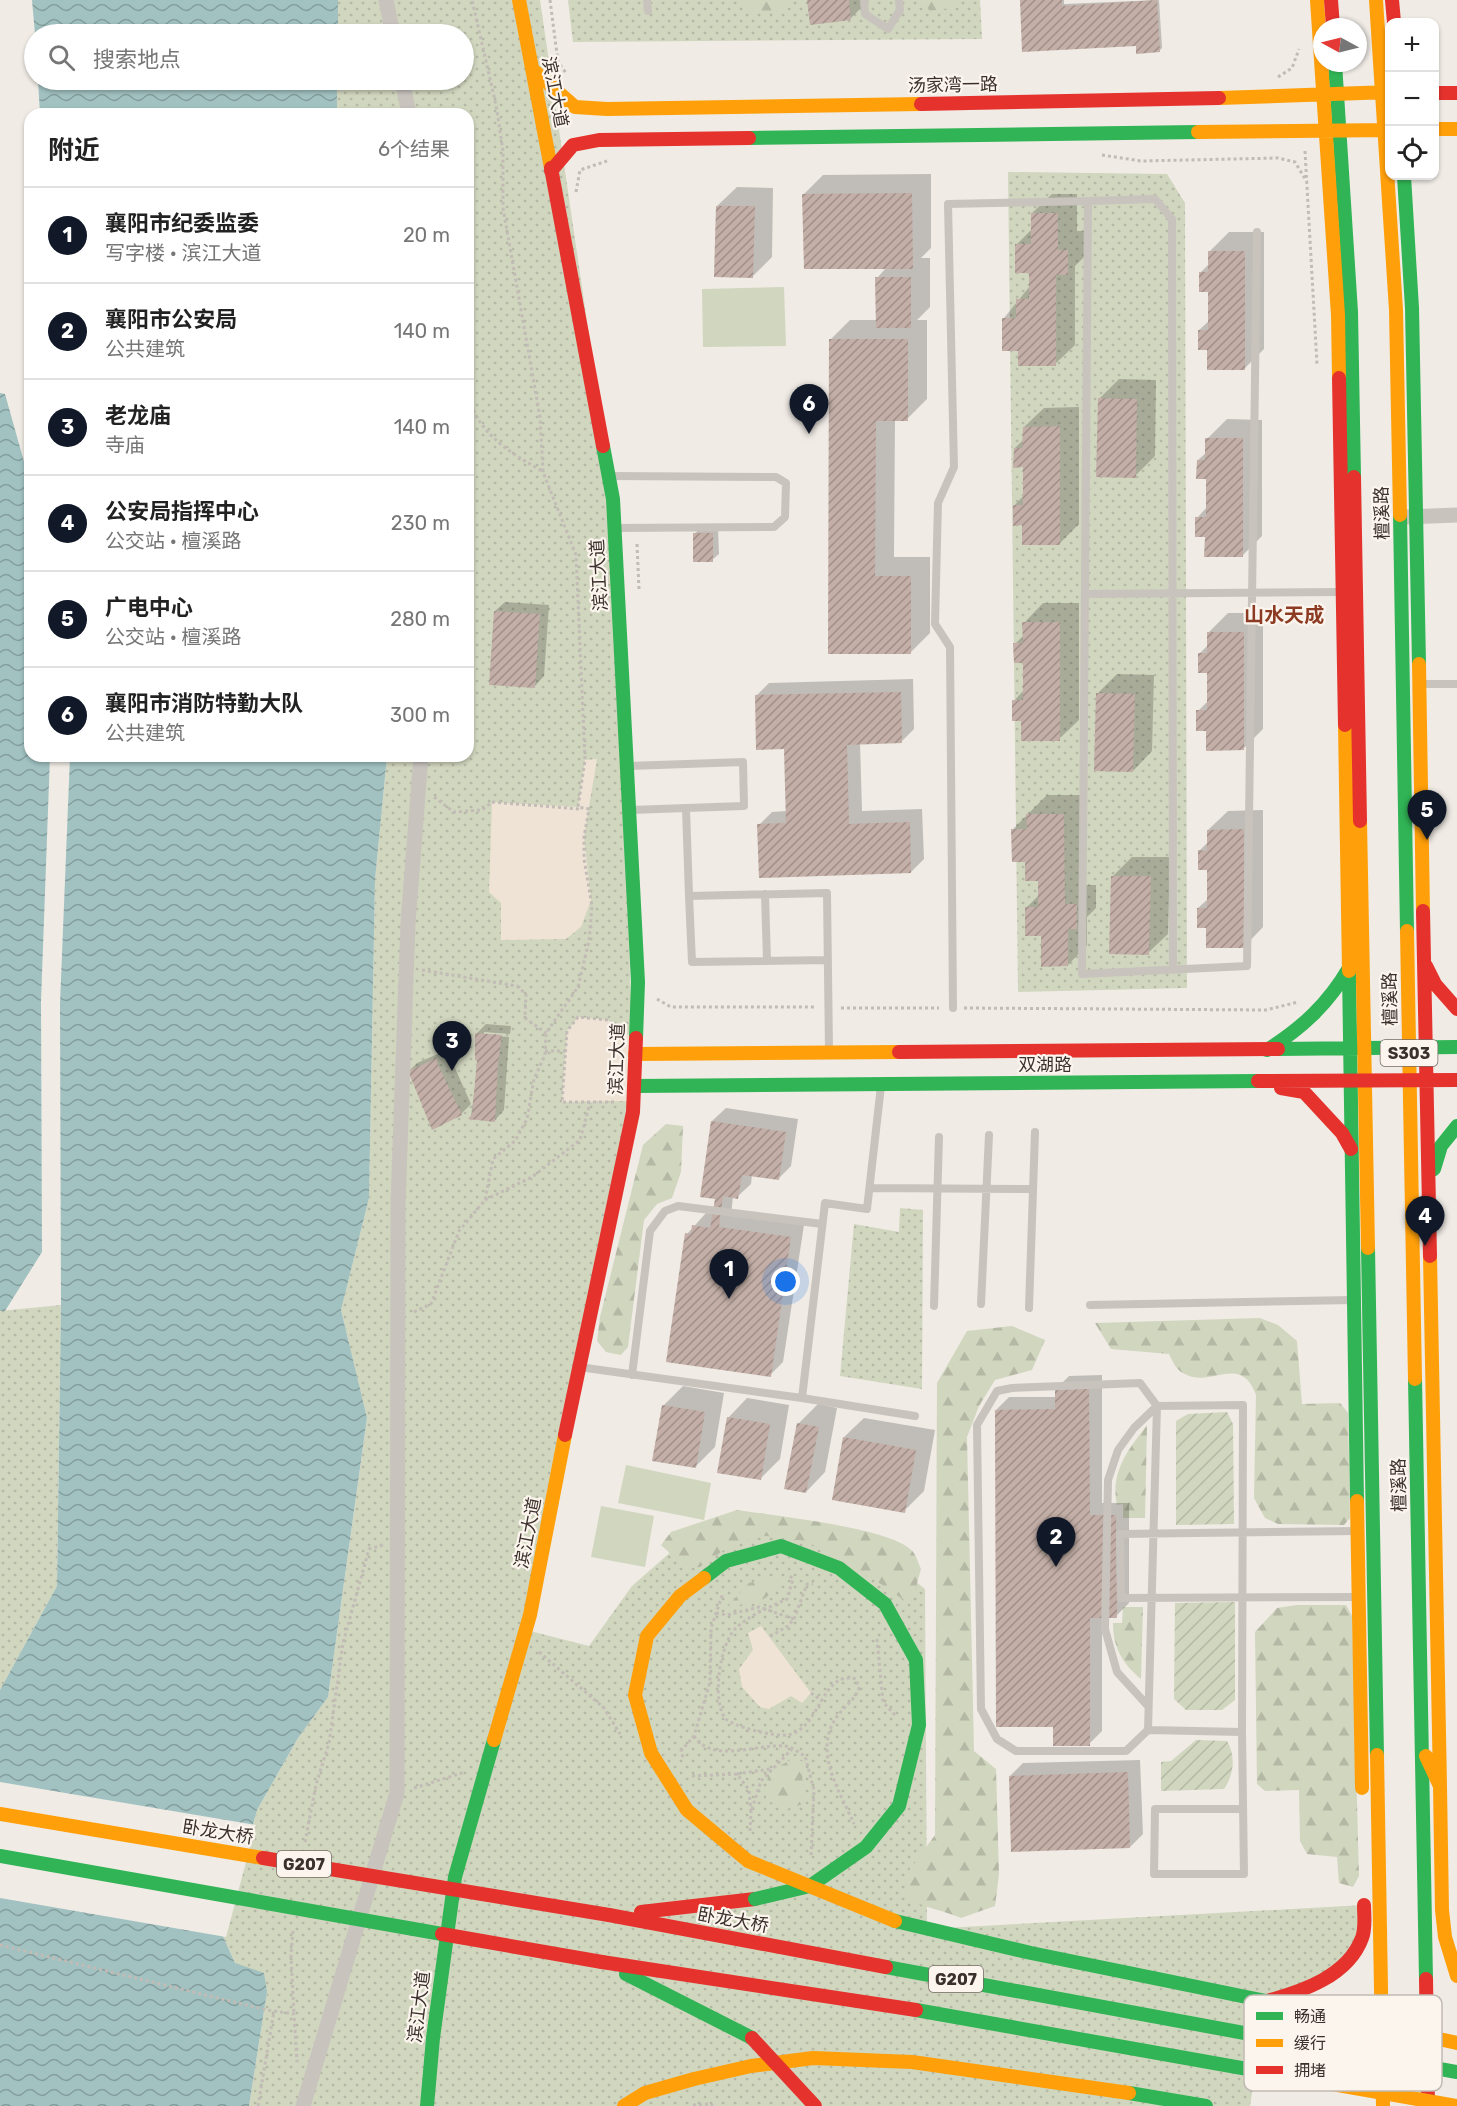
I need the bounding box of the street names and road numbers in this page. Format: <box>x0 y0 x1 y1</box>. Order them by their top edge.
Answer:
street label: 滨江大道 <box>537 55 573 129</box>
street label: 汤家湾一路 <box>908 73 998 97</box>
street label: 檀溪路 <box>1371 486 1393 540</box>
street label: 滨江大道 <box>586 538 612 612</box>
street label: 檀溪路 <box>1379 972 1401 1026</box>
street label: 滨江大道 <box>605 1023 629 1095</box>
road number: S303 <box>1380 1040 1438 1066</box>
street label: 双湖路 <box>1018 1054 1072 1076</box>
street label: 檀溪路 <box>1388 1458 1410 1512</box>
street label: 滨江大道 <box>510 1496 546 1570</box>
street label: 卧龙大桥 <box>181 1816 255 1848</box>
road number: G207 <box>277 1851 331 1877</box>
street label: 卧龙大桥 <box>696 1903 770 1937</box>
road number: G207 <box>929 1966 983 1992</box>
street label: 滨江大道 <box>404 1970 434 2044</box>

